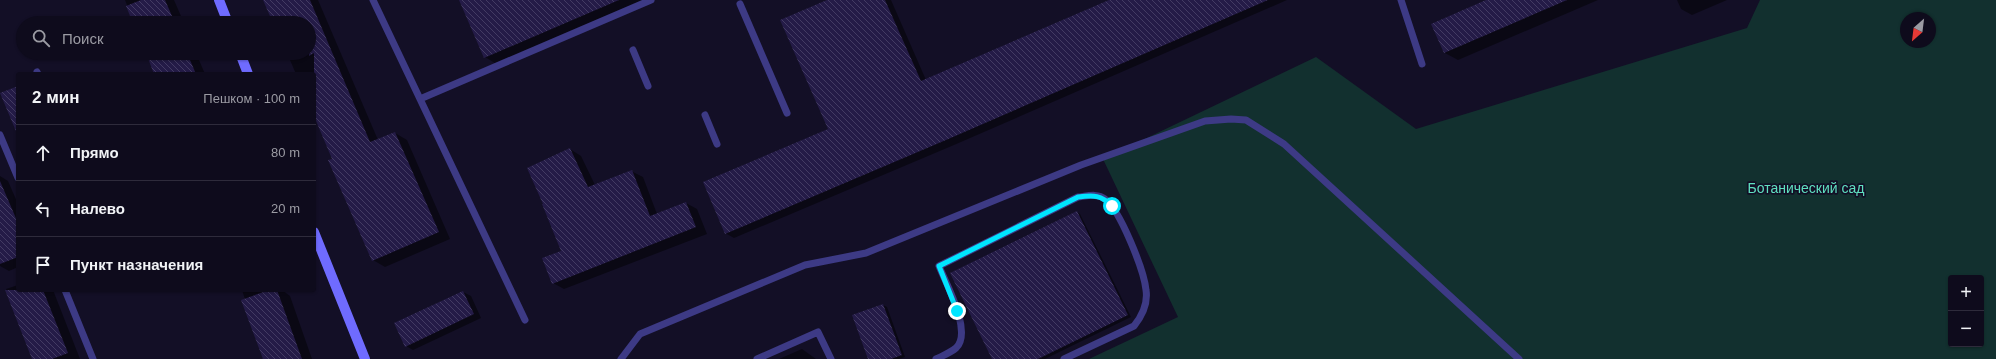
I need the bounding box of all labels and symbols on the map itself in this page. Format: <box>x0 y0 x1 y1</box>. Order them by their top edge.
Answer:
north arrow <box>1900 12 1936 48</box>
park label: Ботанический сад <box>1748 180 1864 196</box>
route start <box>1103 197 1121 215</box>
route end <box>948 302 966 320</box>

